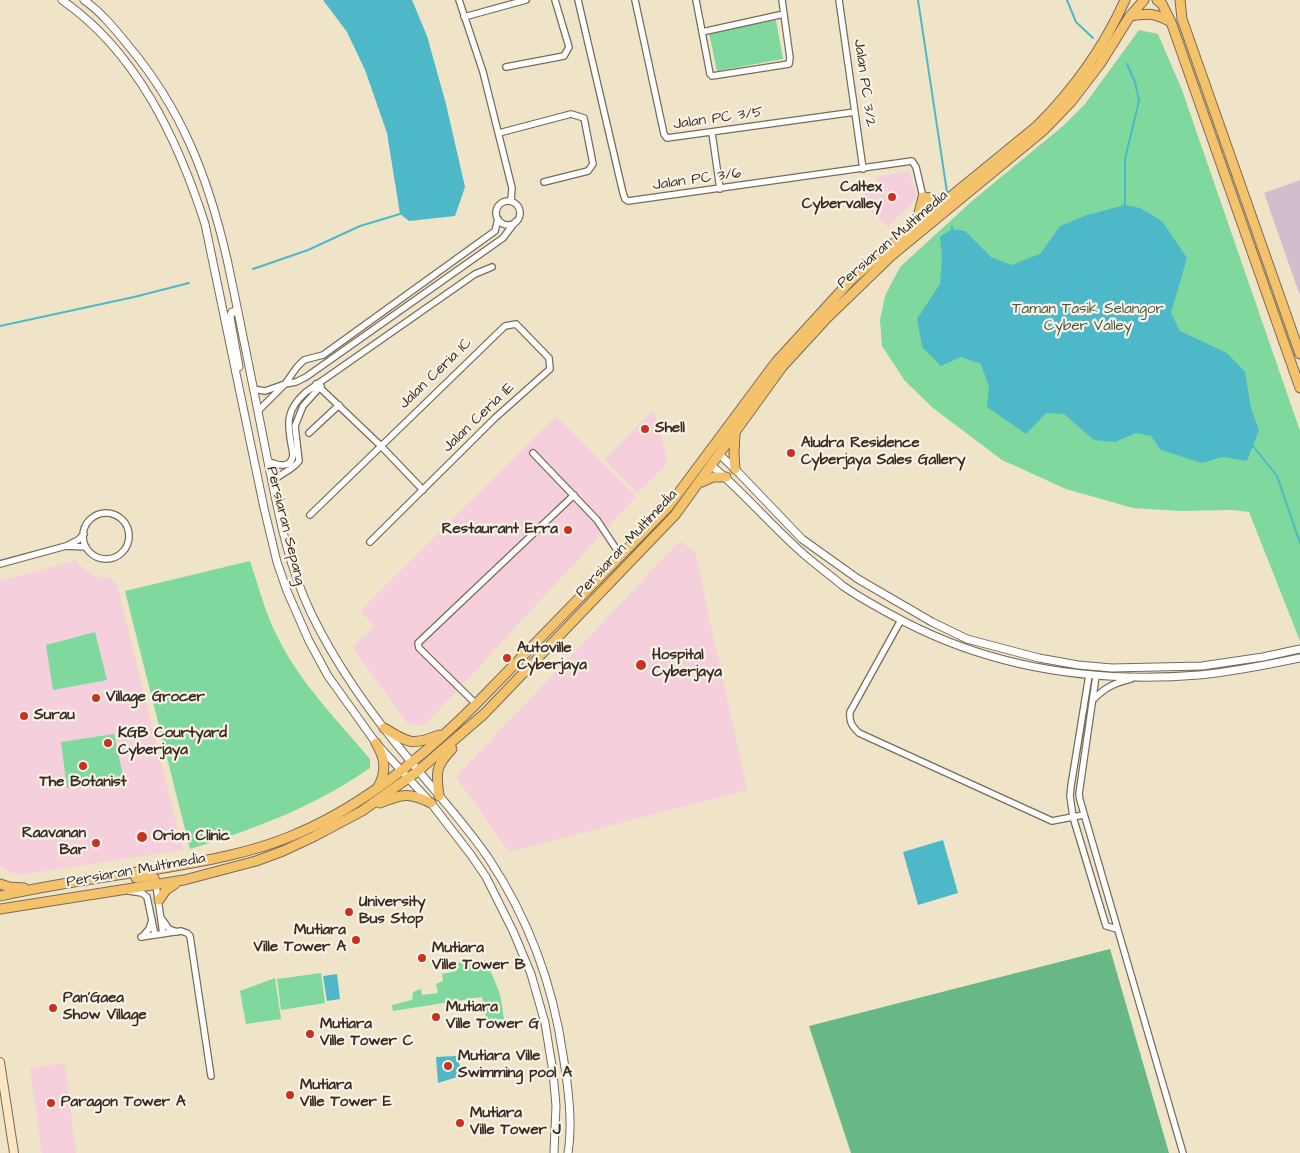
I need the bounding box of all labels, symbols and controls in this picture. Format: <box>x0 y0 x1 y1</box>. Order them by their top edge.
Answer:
street label: Jalan PC 3/2 <box>849 38 879 128</box>
street label: Jalan PC 3/5 <box>672 104 764 134</box>
street label: Jalan PC 3/6 <box>652 165 742 195</box>
place label: Caltex Cybervalley <box>802 179 882 214</box>
street label: Persiaran Multimedia <box>834 187 952 293</box>
marker: Caltex Cybervalley <box>886 191 898 203</box>
park label: Taman Tasik Selangor Cyber Valley <box>1012 301 1164 336</box>
street label: Jalan Ceria 1C <box>396 335 476 413</box>
street label: Jalan Ceria 1E <box>439 379 519 457</box>
place label: Shell <box>655 420 685 438</box>
marker: Shell <box>639 423 651 435</box>
place label: Aludra Residence Cyberjaya Sales Gallery <box>801 435 965 470</box>
marker: Aludra Residence Cyberjaya Sales Gallery <box>785 447 797 459</box>
street label: Persiaran Sepang <box>262 465 308 587</box>
street label: Persiaran Multimedia <box>572 486 682 602</box>
place label: Restaurant Erra <box>442 521 558 539</box>
marker: Restaurant Erra <box>562 524 574 536</box>
place label: Autoville Cyberjaya <box>517 640 587 675</box>
place label: Hospital Cyberjaya <box>652 647 722 682</box>
marker: Autoville Cyberjaya <box>501 652 513 664</box>
marker: Hospital Cyberjaya <box>634 658 648 672</box>
place label: Village Grocer <box>106 689 205 707</box>
marker: Village Grocer <box>90 692 102 704</box>
place label: Surau <box>34 707 75 725</box>
marker: Surau <box>18 710 30 722</box>
place label: KGB Courtyard Cyberjaya <box>118 725 227 760</box>
marker: KGB Courtyard Cyberjaya <box>102 737 114 749</box>
marker: The Botanist <box>77 760 89 772</box>
place label: The Botanist <box>39 774 127 792</box>
place label: Raavanan Bar <box>22 825 86 860</box>
place label: Orion Clinic <box>153 828 230 846</box>
marker: Orion Clinic <box>135 830 149 844</box>
marker: Raavanan Bar <box>90 837 102 849</box>
street label: Persiaran Multimedia <box>65 850 207 892</box>
place label: University Bus Stop <box>359 894 425 929</box>
marker: University Bus Stop <box>343 906 355 918</box>
place label: Mutiara Ville Tower A <box>254 922 346 957</box>
marker: Mutiara Ville Tower A <box>350 934 362 946</box>
place label: Mutiara Ville Tower B <box>432 940 525 975</box>
marker: Mutiara Ville Tower B <box>416 952 428 964</box>
place label: Pan'Gaea Show Village <box>63 990 147 1025</box>
place label: Mutiara Ville Tower G <box>446 999 539 1034</box>
marker: Pan'Gaea Show Village <box>47 1002 59 1014</box>
marker: Mutiara Ville Tower G <box>430 1011 442 1023</box>
place label: Mutiara Ville Tower C <box>320 1016 413 1051</box>
marker: Mutiara Ville Tower C <box>304 1028 316 1040</box>
place label: Mutiara Ville Swimming pool A <box>458 1048 572 1083</box>
marker: Mutiara Ville Swimming pool A <box>442 1060 454 1072</box>
place label: Mutiara Ville Tower E <box>300 1077 392 1112</box>
marker: Mutiara Ville Tower E <box>284 1089 296 1101</box>
place label: Paragon Tower A <box>61 1094 186 1112</box>
marker: Paragon Tower A <box>45 1097 57 1109</box>
place label: Mutiara Ville Tower J <box>470 1105 561 1140</box>
marker: Mutiara Ville Tower J <box>454 1117 466 1129</box>

